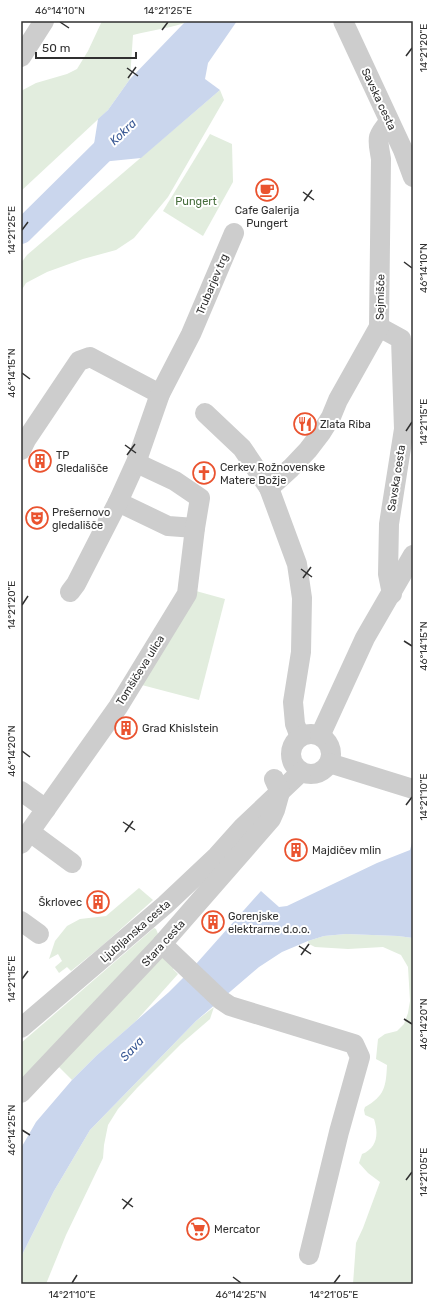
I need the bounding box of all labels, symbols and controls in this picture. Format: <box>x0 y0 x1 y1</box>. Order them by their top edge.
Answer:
text: 46°14'10"N <box>35 5 85 17</box>
text: 14°21'25"E <box>144 5 192 17</box>
text: 14°21'20"E <box>418 24 430 72</box>
scale bar <box>36 34 136 60</box>
text: 50 m <box>42 41 70 55</box>
street label: Savska cesta <box>359 66 399 132</box>
water label: Kokra <box>107 116 139 148</box>
cafe icon: Cafe Galerija Pungert <box>254 177 280 203</box>
park label: Pungert <box>175 195 217 208</box>
place label: Cafe Galerija Pungert <box>235 204 299 230</box>
text: 14°21'25"E <box>6 206 18 254</box>
text: 46°14'10"N <box>418 243 430 293</box>
street label: Trubarjev trg <box>194 252 231 317</box>
street label: Sejmišče <box>374 274 387 320</box>
text: 46°14'15"N <box>6 348 18 398</box>
text: 14°21'15"E <box>418 399 430 445</box>
restaurant icon: Zlata Riba <box>292 411 318 437</box>
place label: Zlata Riba <box>320 418 371 431</box>
street label: Savska cesta <box>385 444 408 512</box>
building icon: TP Gledališče <box>27 448 53 474</box>
place label: TP Gledališče <box>56 449 108 475</box>
church icon: Cerkev Rožnovenske Matere Božje <box>191 460 217 486</box>
place label: Cerkev Rožnovenske Matere Božje <box>220 461 325 487</box>
theatre icon: Prešernovo gledališče <box>24 505 50 531</box>
place label: Prešernovo gledališče <box>52 506 110 532</box>
text: 14°21'20"E <box>6 581 18 629</box>
text: 46°14'15"N <box>418 621 430 671</box>
street label: Tomšičeva ulica <box>114 633 167 708</box>
building icon: Grad Khislstein <box>113 715 139 741</box>
place label: Grad Khislstein <box>142 722 219 735</box>
text: 46°14'20"N <box>6 725 18 777</box>
text: 14°21'10"E <box>418 773 430 821</box>
building icon: Majdičev mlin <box>283 837 309 863</box>
place label: Majdičev mlin <box>312 844 381 857</box>
building icon: Škrlovec <box>85 889 111 915</box>
place label: Škrlovec <box>38 896 82 909</box>
street label: Ljubljanska cesta <box>98 897 173 965</box>
building icon: Gorenjske elektrarne d.o.o. <box>200 909 226 935</box>
place label: Gorenjske elektrarne d.o.o. <box>228 910 310 936</box>
street label: Stara cesta <box>139 917 188 969</box>
text: 14°21'15"E <box>6 956 18 1002</box>
text: 46°14'20"N <box>418 998 430 1050</box>
water label: Sava <box>117 1034 147 1064</box>
text: 46°14'25"N <box>6 1104 18 1156</box>
text: 14°21'05"E <box>418 1148 430 1196</box>
supermarket icon: Mercator <box>185 1216 211 1242</box>
place label: Mercator <box>214 1223 261 1236</box>
text: 14°21'10"E <box>48 1289 96 1301</box>
text: 46°14'25"N <box>215 1289 267 1301</box>
text: 14°21'05"E <box>310 1289 358 1301</box>

